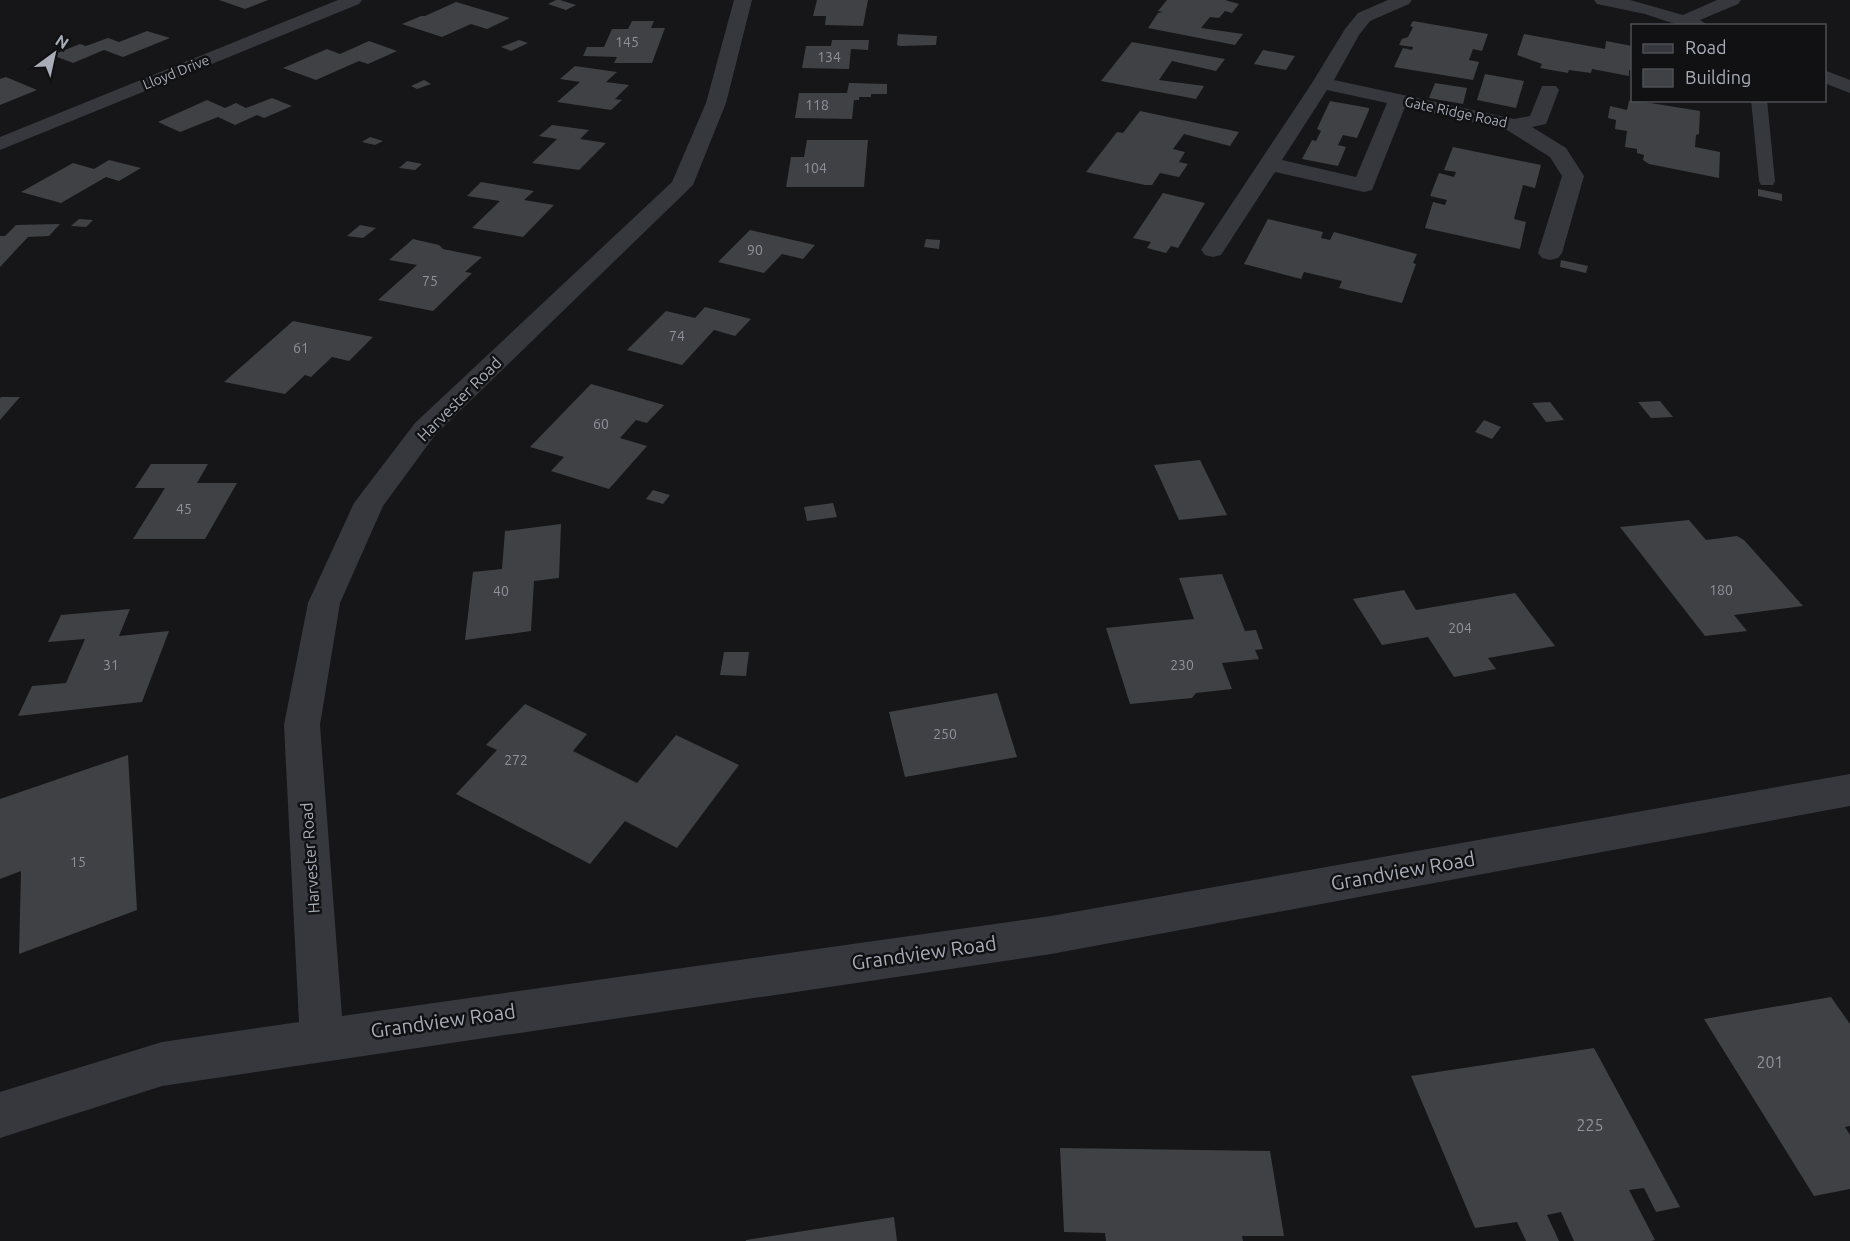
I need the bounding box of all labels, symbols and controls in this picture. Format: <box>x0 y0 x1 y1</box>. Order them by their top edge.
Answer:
north arrow <box>24 24 84 84</box>
legend <box>1631 24 1826 102</box>
text: N <box>52 31 72 52</box>
house number: 145 <box>615 34 639 50</box>
text: Road <box>1685 37 1727 57</box>
house number: 134 <box>817 49 841 65</box>
street label: Lloyd Drive <box>140 51 212 93</box>
text: Building <box>1685 67 1751 87</box>
street label: Gate Ridge Road <box>1403 93 1509 131</box>
house number: 118 <box>805 97 829 113</box>
house number: 104 <box>803 160 827 176</box>
house number: 90 <box>747 242 763 258</box>
house number: 75 <box>422 273 438 289</box>
house number: 74 <box>669 328 685 344</box>
house number: 61 <box>293 340 309 356</box>
street label: Harvester Road <box>413 353 505 445</box>
house number: 60 <box>593 416 609 432</box>
house number: 45 <box>176 501 192 517</box>
house number: 180 <box>1709 582 1733 598</box>
house number: 40 <box>493 583 509 599</box>
house number: 204 <box>1448 620 1472 636</box>
house number: 31 <box>103 657 119 673</box>
house number: 230 <box>1170 657 1194 673</box>
house number: 250 <box>933 726 957 742</box>
house number: 272 <box>504 752 528 768</box>
street label: Harvester Road <box>297 802 323 914</box>
street label: Grandview Road <box>1329 846 1477 895</box>
house number: 15 <box>70 854 86 870</box>
street label: Grandview Road <box>850 931 998 974</box>
street label: Grandview Road <box>369 999 517 1042</box>
house number: 201 <box>1756 1053 1784 1071</box>
house number: 225 <box>1576 1116 1604 1134</box>

